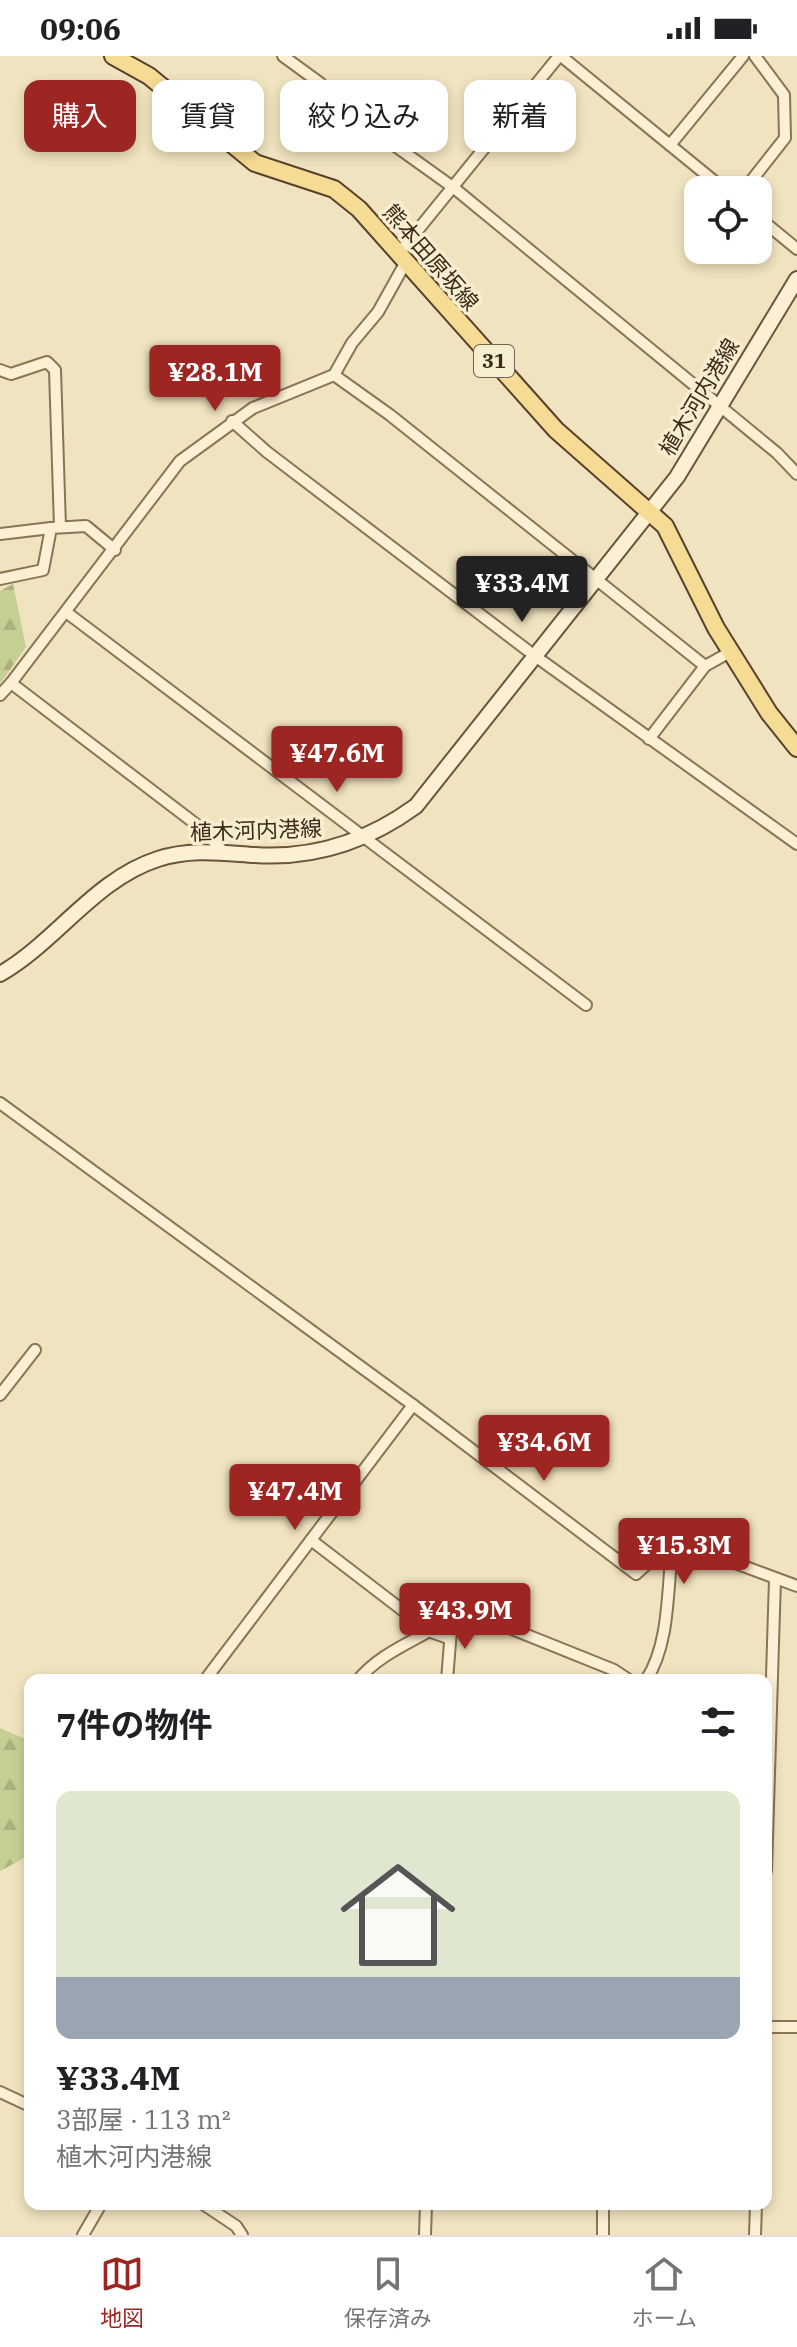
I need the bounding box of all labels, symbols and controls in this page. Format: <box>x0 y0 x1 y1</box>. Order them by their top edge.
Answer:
text: 09:06 <box>40 9 121 48</box>
chip: 購入 <box>24 80 136 152</box>
chip: 賃貸 <box>152 80 264 152</box>
chip: 絞り込み <box>280 80 448 152</box>
chip: 新着 <box>464 80 576 152</box>
map controls <box>684 176 772 264</box>
button: locate <box>684 176 772 264</box>
street label: 熊本田原坂線 <box>377 197 486 316</box>
street label: 植木河内港線 <box>652 333 745 461</box>
pin: ¥28.1M <box>150 345 280 413</box>
road number: 31 <box>474 345 514 377</box>
text: ¥28.1M <box>167 354 263 388</box>
pin: ¥33.4M <box>457 556 587 624</box>
text: ¥33.4M <box>474 565 570 599</box>
pin: ¥47.6M <box>272 726 402 794</box>
text: ¥47.6M <box>289 735 385 769</box>
street label: 植木河内港線 <box>190 813 322 846</box>
pin: ¥34.6M <box>479 1415 609 1483</box>
text: ¥34.6M <box>496 1424 592 1458</box>
pin: ¥47.4M <box>230 1464 360 1532</box>
text: ¥47.4M <box>247 1473 343 1507</box>
pin: ¥15.3M <box>619 1518 749 1586</box>
text: ¥15.3M <box>636 1527 732 1561</box>
pin: ¥43.9M <box>400 1583 530 1651</box>
text: ¥43.9M <box>417 1592 513 1626</box>
icon: filters <box>696 1700 740 1744</box>
text: 7件の物件 <box>56 1702 212 1746</box>
icon: home <box>326 1843 470 1987</box>
text: ¥33.4M <box>56 2055 180 2099</box>
text: 3部屋 · 113 m² <box>56 2102 231 2136</box>
text: 植木河内港線 <box>56 2139 212 2173</box>
tab: 地図 <box>100 2252 144 2332</box>
tab: 保存済み <box>344 2252 432 2332</box>
tab: ホーム <box>632 2252 697 2332</box>

